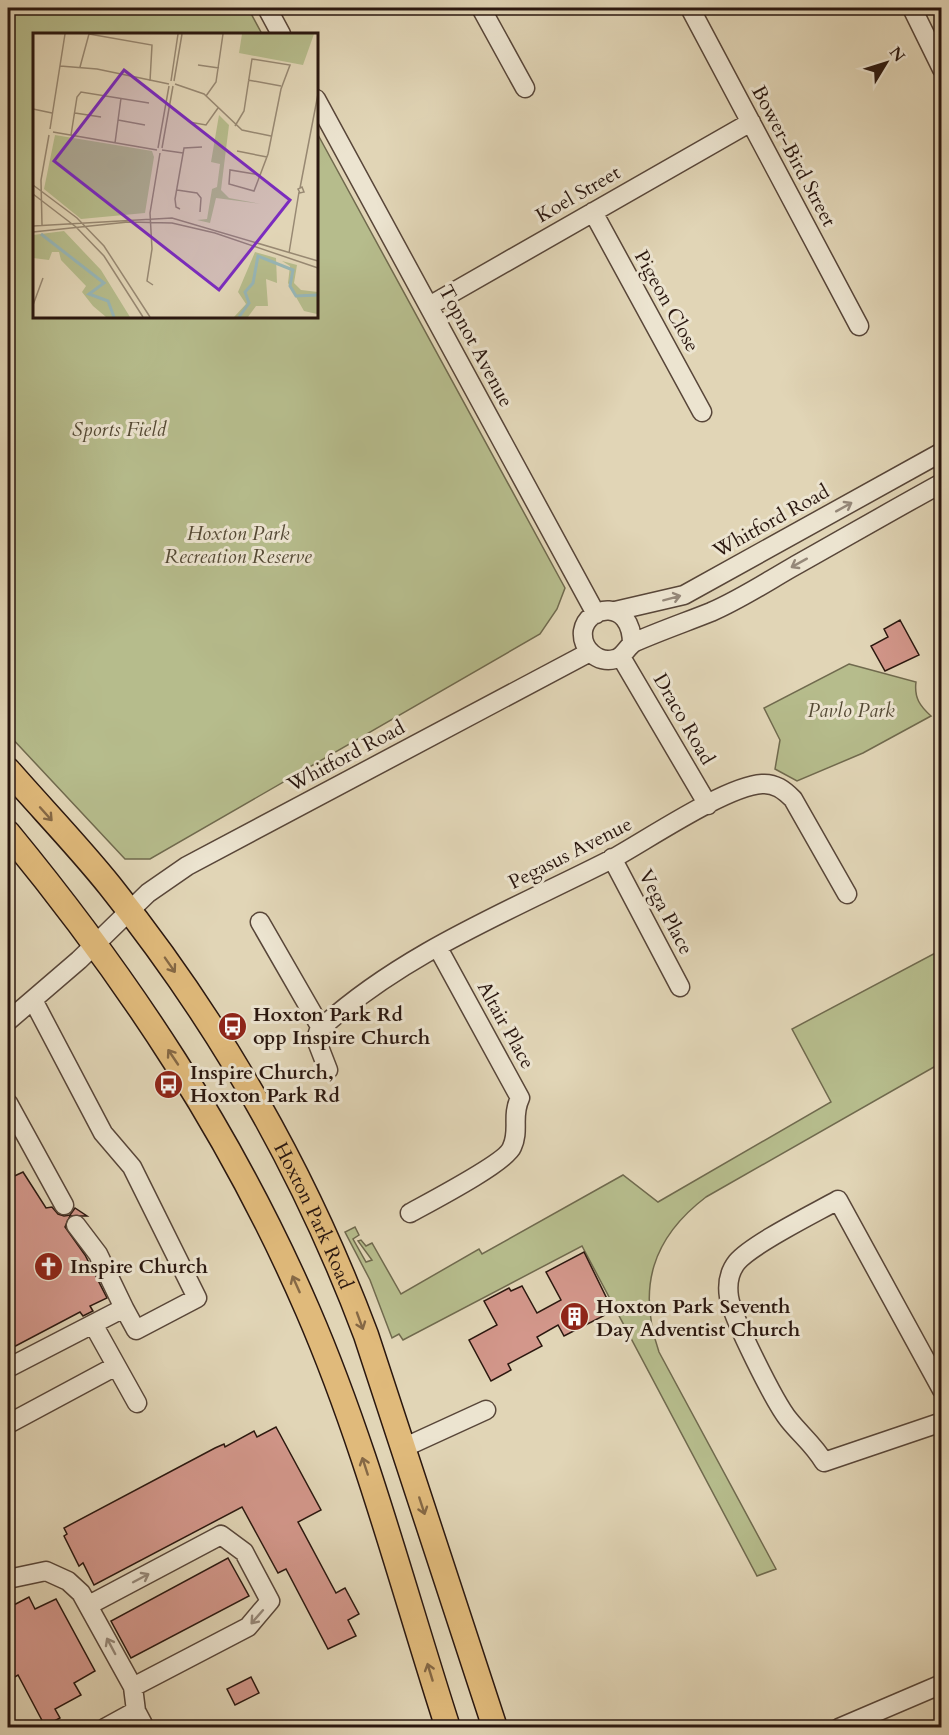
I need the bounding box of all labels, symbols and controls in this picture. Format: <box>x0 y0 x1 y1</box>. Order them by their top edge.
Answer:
inset map <box>33 33 318 318</box>
north arrow <box>856 33 916 93</box>
text: N <box>884 42 910 67</box>
street label: Bower-Bird Street <box>745 81 843 232</box>
street label: Koel Street <box>531 159 626 229</box>
street label: Pigeon Close <box>628 245 706 357</box>
street label: Topnot Avenue <box>432 280 520 412</box>
park label: Sports Field <box>72 416 168 443</box>
street label: Whitford Road <box>707 478 834 565</box>
one-way arrow <box>835 500 852 512</box>
park label: Hoxton Park Recreation Reserve <box>164 520 312 570</box>
one-way arrow <box>791 557 808 569</box>
one-way arrow <box>662 592 681 603</box>
street label: Draco Road <box>647 668 721 770</box>
park label: Pavlo Park <box>807 697 895 724</box>
street label: Whitford Road <box>282 714 410 799</box>
one-way arrow <box>39 806 53 821</box>
street label: Pegasus Avenue <box>504 810 636 896</box>
street label: Vega Place <box>632 865 700 959</box>
one-way arrow <box>164 956 176 972</box>
street label: Altair Place <box>471 976 541 1074</box>
place label: Hoxton Park Rd opp Inspire Church <box>253 1001 431 1051</box>
bus stop icon: Hoxton Park Rd opp Inspire Church <box>216 1010 248 1042</box>
one-way arrow <box>167 1049 179 1066</box>
place label: Inspire Church, Hoxton Park Rd <box>190 1059 340 1109</box>
bus stop icon: Inspire Church, Hoxton Park Rd <box>153 1068 185 1100</box>
street label: Hoxton Park Road <box>268 1137 360 1293</box>
church icon: Inspire Church <box>33 1250 65 1282</box>
place label: Inspire Church <box>70 1253 209 1280</box>
one-way arrow <box>290 1275 301 1293</box>
place label: Hoxton Park Seventh Day Adventist Church <box>596 1293 801 1343</box>
building icon: Hoxton Park Seventh Day Adventist Church <box>559 1301 591 1333</box>
one-way arrow <box>355 1311 366 1330</box>
one-way arrow <box>359 1457 370 1476</box>
one-way arrow <box>417 1496 428 1515</box>
one-way arrow <box>132 1572 149 1584</box>
one-way arrow <box>250 1609 264 1624</box>
one-way arrow <box>105 1638 116 1656</box>
one-way arrow <box>424 1663 435 1682</box>

